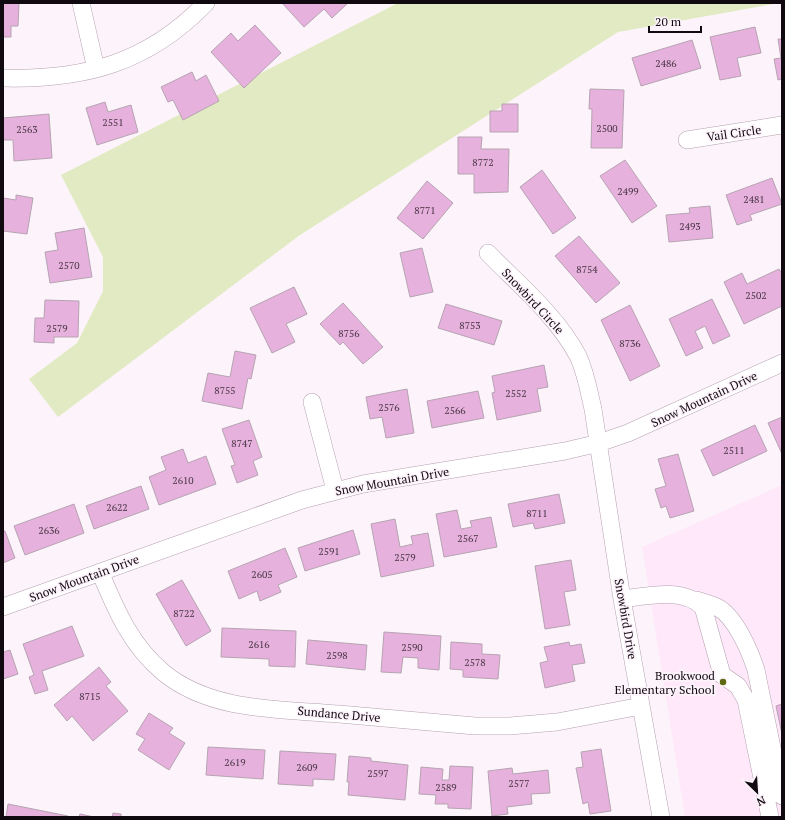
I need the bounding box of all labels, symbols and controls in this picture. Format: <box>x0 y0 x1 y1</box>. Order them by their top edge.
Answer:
scale bar <box>649 8 701 34</box>
text: 20 m <box>655 14 682 29</box>
house number: 2486 <box>655 57 677 70</box>
house number: 2551 <box>102 116 124 129</box>
house number: 2500 <box>596 122 618 135</box>
street label: Vail Circle <box>706 122 762 144</box>
house number: 2563 <box>16 123 38 136</box>
house number: 8772 <box>472 156 494 169</box>
house number: 2499 <box>617 185 639 198</box>
house number: 2481 <box>743 193 765 206</box>
house number: 8771 <box>414 204 436 217</box>
house number: 2493 <box>679 220 701 233</box>
house number: 2570 <box>58 259 80 272</box>
house number: 8754 <box>576 263 598 276</box>
street label: Snowbird Circle <box>499 265 567 337</box>
house number: 2502 <box>745 289 767 302</box>
house number: 8753 <box>459 319 481 332</box>
house number: 2579 <box>46 322 68 335</box>
house number: 8756 <box>338 327 360 340</box>
house number: 8736 <box>619 337 641 350</box>
street label: Snow Mountain Drive <box>648 368 760 430</box>
house number: 8755 <box>214 384 236 397</box>
house number: 2552 <box>505 387 527 400</box>
house number: 2576 <box>378 401 400 414</box>
house number: 2566 <box>444 404 466 417</box>
house number: 8747 <box>231 437 253 450</box>
house number: 2511 <box>723 444 745 457</box>
street label: Snow Mountain Drive <box>334 464 450 498</box>
house number: 2610 <box>172 474 194 487</box>
house number: 2622 <box>106 501 128 514</box>
house number: 8711 <box>526 507 548 520</box>
house number: 2636 <box>38 524 60 537</box>
house number: 2567 <box>457 532 479 545</box>
house number: 2591 <box>318 545 340 558</box>
street label: Snow Mountain Drive <box>27 551 141 605</box>
house number: 2579 <box>394 551 416 564</box>
house number: 2605 <box>251 568 273 581</box>
street label: Snowbird Drive <box>612 577 640 661</box>
house number: 8722 <box>173 607 195 620</box>
house number: 2616 <box>248 638 270 651</box>
house number: 2590 <box>401 641 423 654</box>
house number: 2598 <box>326 649 348 662</box>
house number: 2578 <box>464 656 486 669</box>
place label: Brookwood Elementary School <box>615 668 715 697</box>
marker: Brookwood Elementary School <box>718 677 728 687</box>
house number: 8715 <box>79 690 101 703</box>
street label: Sundance Drive <box>297 703 381 725</box>
house number: 2619 <box>224 756 246 769</box>
house number: 2609 <box>296 761 318 774</box>
house number: 2597 <box>367 767 389 780</box>
north arrow <box>737 772 777 812</box>
house number: 2577 <box>508 777 530 790</box>
house number: 2589 <box>435 781 457 794</box>
text: N <box>754 793 768 809</box>

